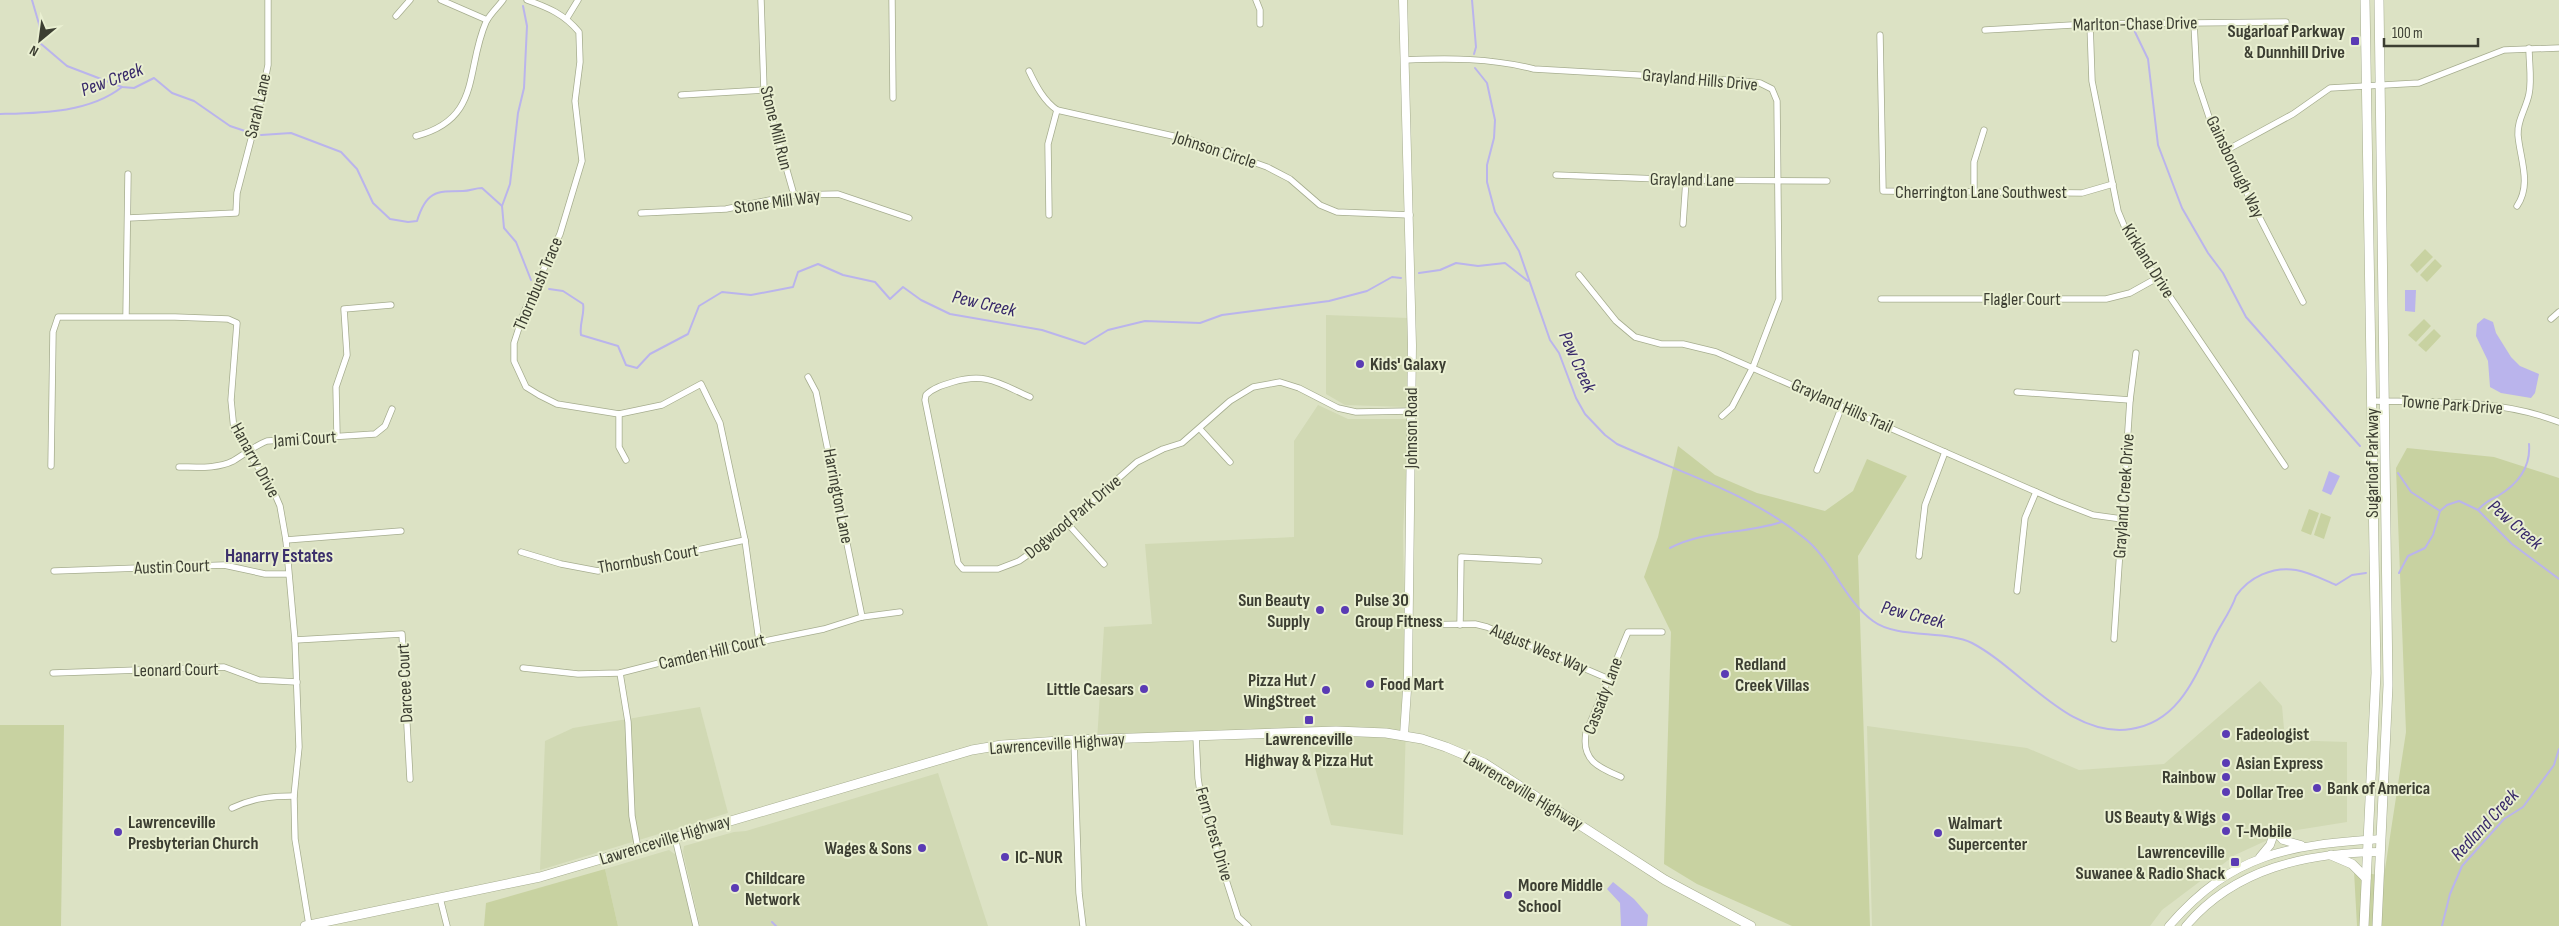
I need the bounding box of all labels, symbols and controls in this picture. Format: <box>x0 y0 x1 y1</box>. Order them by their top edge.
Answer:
street label: Marlton-Chase Drive <box>2073 12 2197 36</box>
north arrow <box>15 15 65 65</box>
scale bar <box>2384 15 2478 47</box>
place label: Sugarloaf Parkway & Dunnhill Drive <box>2228 21 2346 63</box>
text: 100 m <box>2392 24 2423 43</box>
marker: Sugarloaf Parkway & Dunnhill Drive <box>2349 35 2361 47</box>
text: N <box>27 42 41 60</box>
water label: Pew Creek <box>78 58 147 102</box>
street label: Grayland Hills Drive <box>1641 64 1759 96</box>
street label: Sarah Lane <box>240 72 276 140</box>
street label: Stone Mill Run <box>755 84 797 172</box>
street label: Gainsborough Way <box>2201 113 2269 221</box>
street label: Johnson Circle <box>1170 126 1259 173</box>
street label: Grayland Lane <box>1650 169 1734 191</box>
street label: Cherrington Lane Southwest <box>1895 182 2068 203</box>
street label: Stone Mill Way <box>733 186 822 218</box>
street label: Kirkland Drive <box>2117 220 2179 302</box>
street label: Thornbush Trace <box>509 234 567 334</box>
water label: Pew Creek <box>950 286 1019 323</box>
street label: Flagler Court <box>1983 289 2061 310</box>
water label: Pew Creek <box>1553 328 1601 397</box>
place label: Kids' Galaxy <box>1370 354 1447 375</box>
marker: Kids' Galaxy <box>1354 358 1366 370</box>
street label: Grayland Hills Trail <box>1788 374 1896 438</box>
street label: Johnson Road <box>1401 387 1422 470</box>
street label: Towne Park Drive <box>2400 391 2504 419</box>
street label: Sugarloaf Parkway <box>2362 408 2383 518</box>
street label: Hanarry Drive <box>226 419 284 501</box>
street label: Jami Court <box>272 426 338 452</box>
street label: Grayland Creek Drive <box>2109 433 2139 559</box>
street label: Harrington Lane <box>818 447 858 545</box>
street label: Dogwood Park Drive <box>1021 471 1125 563</box>
water label: Pew Creek <box>2483 495 2548 555</box>
street label: Thornbush Court <box>596 540 700 578</box>
district label: Hanarry Estates <box>225 545 333 568</box>
street label: Austin Court <box>133 555 211 579</box>
place label: Sun Beauty Supply <box>1238 590 1311 632</box>
place label: Pulse 30 Group Fitness <box>1355 590 1443 632</box>
water label: Pew Creek <box>1879 596 1948 634</box>
marker: Sun Beauty Supply <box>1314 604 1326 616</box>
marker: Pulse 30 Group Fitness <box>1339 604 1351 616</box>
street label: August West Way <box>1486 619 1591 679</box>
street label: Camden Hill Court <box>657 629 768 674</box>
street label: Darcee Court <box>392 642 418 723</box>
place label: Redland Creek Villas <box>1735 654 1809 696</box>
street label: Cassady Lane <box>1579 655 1627 737</box>
street label: Leonard Court <box>133 659 219 681</box>
marker: Redland Creek Villas <box>1719 668 1731 680</box>
place label: Pizza Hut / WingStreet <box>1243 670 1316 712</box>
place label: Food Mart <box>1380 674 1444 695</box>
marker: Food Mart <box>1364 678 1376 690</box>
place label: Little Caesars <box>1047 679 1134 700</box>
marker: Little Caesars <box>1138 683 1150 695</box>
marker: Pizza Hut / WingStreet <box>1320 684 1332 696</box>
marker: Lawrenceville Highway & Pizza Hut <box>1303 714 1315 726</box>
place label: Fadeologist <box>2236 724 2309 745</box>
marker: Fadeologist <box>2220 728 2232 740</box>
street label: Lawrenceville Highway <box>989 729 1125 759</box>
place label: Lawrenceville Highway & Pizza Hut <box>1245 729 1373 771</box>
street label: Lawrenceville Highway <box>1459 747 1587 835</box>
place label: Asian Express <box>2235 753 2323 774</box>
marker: Asian Express <box>2220 757 2232 769</box>
place label: Rainbow <box>2162 767 2216 788</box>
marker: Rainbow <box>2220 771 2232 783</box>
place label: Bank of America <box>2327 778 2430 799</box>
place label: Dollar Tree <box>2236 782 2304 803</box>
marker: Bank of America <box>2311 782 2323 794</box>
water label: Redland Creek <box>2446 784 2525 866</box>
street label: Fern Crest Drive <box>1191 785 1237 883</box>
marker: Dollar Tree <box>2220 786 2232 798</box>
place label: US Beauty & Wigs <box>2105 807 2216 828</box>
street label: Lawrenceville Highway <box>597 810 733 870</box>
marker: US Beauty & Wigs <box>2220 811 2232 823</box>
place label: Lawrenceville Presbyterian Church <box>128 812 258 854</box>
place label: Walmart Supercenter <box>1948 813 2028 855</box>
place label: T-Mobile <box>2236 821 2292 842</box>
marker: T-Mobile <box>2220 825 2232 837</box>
marker: Lawrenceville Presbyterian Church <box>112 826 124 838</box>
marker: Walmart Supercenter <box>1932 827 1944 839</box>
place label: Wages & Sons <box>824 838 912 859</box>
marker: Wages & Sons <box>916 842 928 854</box>
place label: Lawrenceville Suwanee & Radio Shack <box>2076 842 2225 884</box>
place label: IC-NUR <box>1015 847 1063 868</box>
marker: IC-NUR <box>999 851 1011 863</box>
marker: Lawrenceville Suwanee & Radio Shack <box>2229 856 2241 868</box>
place label: Childcare Network <box>745 868 805 910</box>
place label: Moore Middle School <box>1518 875 1603 917</box>
marker: Childcare Network <box>729 882 741 894</box>
marker: Moore Middle School <box>1502 889 1514 901</box>

